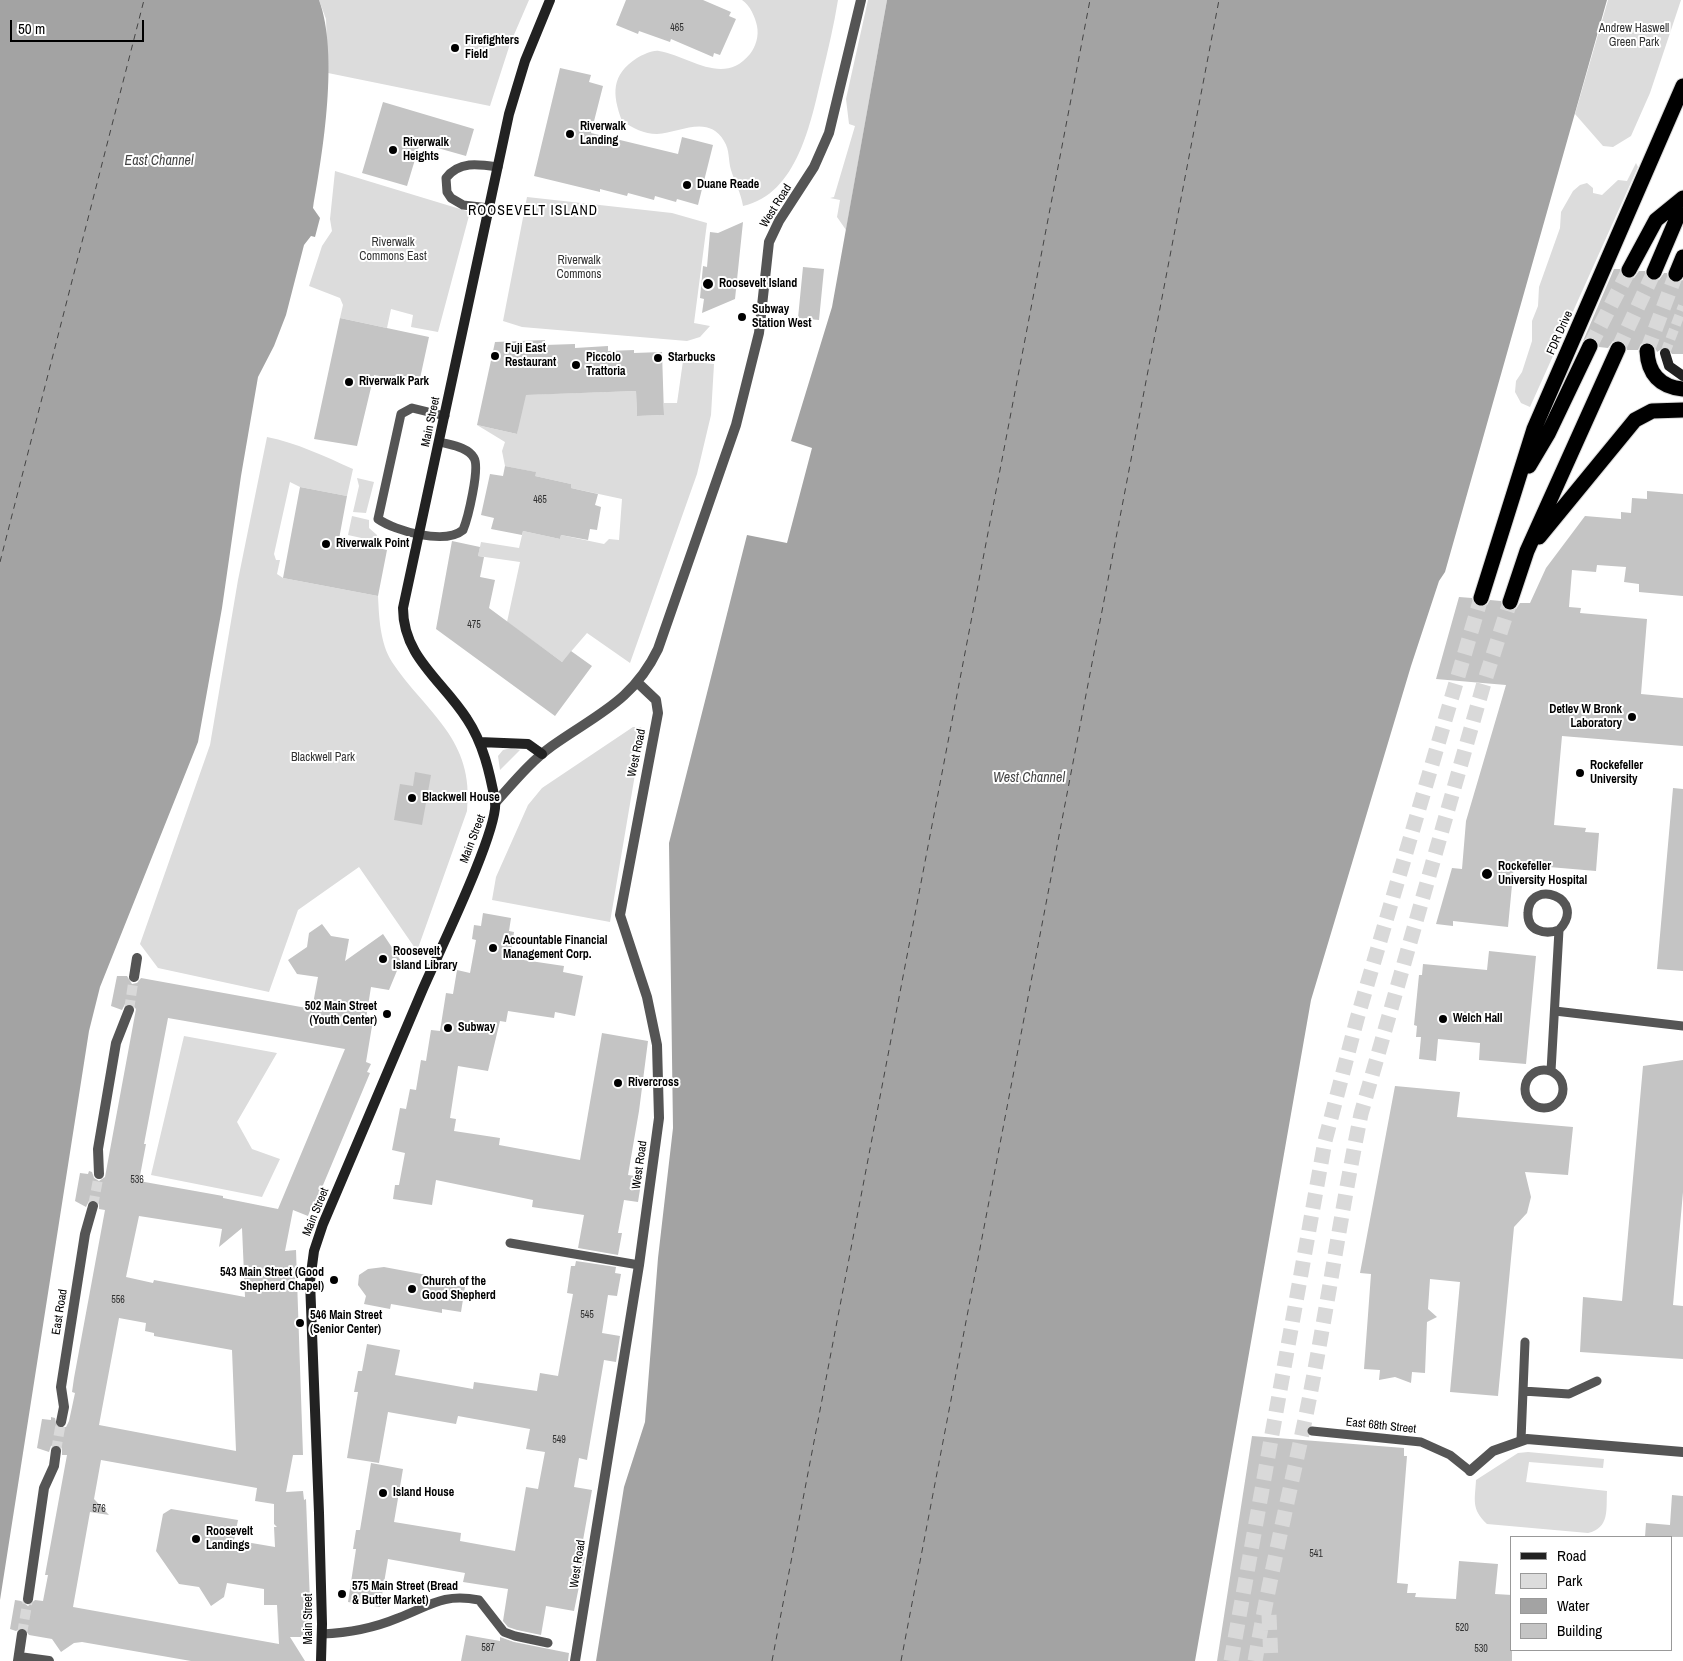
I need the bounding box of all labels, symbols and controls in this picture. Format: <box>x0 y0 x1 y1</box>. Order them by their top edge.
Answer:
scale bar <box>12 10 146 42</box>
text: 50 m <box>18 18 45 39</box>
house number: 465 <box>670 22 684 34</box>
park label: Andrew Haswell Green Park <box>1599 22 1669 50</box>
place label: Firefighters Field <box>465 34 519 62</box>
marker: Firefighters Field <box>449 42 461 54</box>
place label: Riverwalk Landing <box>580 120 626 148</box>
marker: Riverwalk Landing <box>564 128 576 140</box>
place label: Riverwalk Heights <box>403 136 449 164</box>
marker: Riverwalk Heights <box>387 144 399 156</box>
water label: East Channel <box>125 153 193 169</box>
place label: Duane Reade <box>697 178 759 192</box>
marker: Duane Reade <box>681 179 693 191</box>
street label: West Road <box>757 182 795 230</box>
district label: ROOSEVELT ISLAND <box>466 203 600 219</box>
park label: Riverwalk Commons East <box>359 236 427 264</box>
park label: Riverwalk Commons <box>557 254 601 282</box>
marker: Roosevelt Island <box>701 277 715 291</box>
place label: Roosevelt Island <box>719 277 797 291</box>
place label: Subway Station West <box>752 303 811 331</box>
street label: FDR Drive <box>1544 309 1576 357</box>
marker: Subway Station West <box>736 311 748 323</box>
place label: Fuji East Restaurant <box>505 342 556 370</box>
marker: Fuji East Restaurant <box>489 350 501 362</box>
place label: Piccolo Trattoria <box>586 351 625 379</box>
place label: Starbucks <box>668 351 716 365</box>
marker: Starbucks <box>652 352 664 364</box>
marker: Piccolo Trattoria <box>570 359 582 371</box>
place label: Riverwalk Park <box>359 375 429 389</box>
marker: Riverwalk Park <box>343 376 355 388</box>
street label: Main Street <box>419 396 443 448</box>
house number: 465 <box>533 494 547 506</box>
place label: Riverwalk Point <box>336 537 409 551</box>
marker: Riverwalk Point <box>320 538 332 550</box>
house number: 475 <box>467 619 481 631</box>
place label: Detlev W Bronk Laboratory <box>1549 703 1622 731</box>
marker: Detlev W Bronk Laboratory <box>1626 711 1638 723</box>
street label: West Road <box>625 728 649 778</box>
park label: Blackwell Park <box>291 751 355 765</box>
place label: Rockefeller University <box>1590 759 1643 787</box>
marker: Rockefeller University <box>1574 767 1586 779</box>
water label: West Channel <box>993 770 1065 786</box>
place label: Blackwell House <box>422 791 500 805</box>
marker: Blackwell House <box>406 792 418 804</box>
street label: Main Street <box>457 813 489 865</box>
place label: Rockefeller University Hospital <box>1498 860 1587 888</box>
marker: Rockefeller University Hospital <box>1480 867 1494 881</box>
place label: Accountable Financial Management Corp. <box>503 934 607 962</box>
marker: Accountable Financial Management Corp. <box>487 942 499 954</box>
place label: Roosevelt Island Library <box>393 945 458 973</box>
marker: Roosevelt Island Library <box>377 953 389 965</box>
place label: 502 Main Street (Youth Center) <box>305 1000 377 1028</box>
marker: 502 Main Street (Youth Center) <box>381 1008 393 1020</box>
place label: Welch Hall <box>1453 1012 1503 1026</box>
marker: Welch Hall <box>1437 1013 1449 1025</box>
place label: Subway <box>458 1021 495 1035</box>
marker: Subway <box>442 1022 454 1034</box>
place label: Rivercross <box>628 1076 679 1090</box>
marker: Rivercross <box>612 1077 624 1089</box>
street label: West Road <box>629 1140 651 1190</box>
house number: 536 <box>130 1174 144 1186</box>
street label: Main Street <box>300 1186 332 1238</box>
place label: 543 Main Street (Good Shepherd Chapel) <box>220 1266 324 1294</box>
marker: 543 Main Street (Good Shepherd Chapel) <box>328 1274 340 1286</box>
place label: Church of the Good Shepherd <box>422 1275 496 1303</box>
marker: Church of the Good Shepherd <box>406 1283 418 1295</box>
street label: East Road <box>49 1288 71 1336</box>
house number: 556 <box>111 1294 125 1306</box>
place label: 546 Main Street (Senior Center) <box>310 1309 382 1337</box>
house number: 545 <box>580 1309 594 1321</box>
marker: 546 Main Street (Senior Center) <box>294 1317 306 1329</box>
street label: East 68th Street <box>1345 1415 1417 1437</box>
house number: 549 <box>552 1434 566 1446</box>
place label: Island House <box>393 1486 454 1500</box>
marker: Island House <box>377 1487 389 1499</box>
house number: 576 <box>92 1503 106 1515</box>
place label: Roosevelt Landings <box>206 1525 253 1553</box>
marker: Roosevelt Landings <box>190 1533 202 1545</box>
legend <box>1510 1536 1673 1651</box>
street label: West Road <box>567 1539 589 1589</box>
text: Road <box>1557 1545 1586 1566</box>
house number: 541 <box>1309 1548 1323 1560</box>
text: Park <box>1557 1570 1582 1591</box>
place label: 575 Main Street (Bread & Butter Market) <box>352 1580 458 1608</box>
marker: 575 Main Street (Bread & Butter Market) <box>336 1588 348 1600</box>
street label: Main Street <box>302 1594 316 1644</box>
text: Water <box>1557 1595 1589 1616</box>
text: Building <box>1557 1620 1602 1641</box>
house number: 520 <box>1455 1622 1469 1634</box>
house number: 587 <box>481 1642 495 1654</box>
house number: 530 <box>1474 1643 1488 1655</box>

